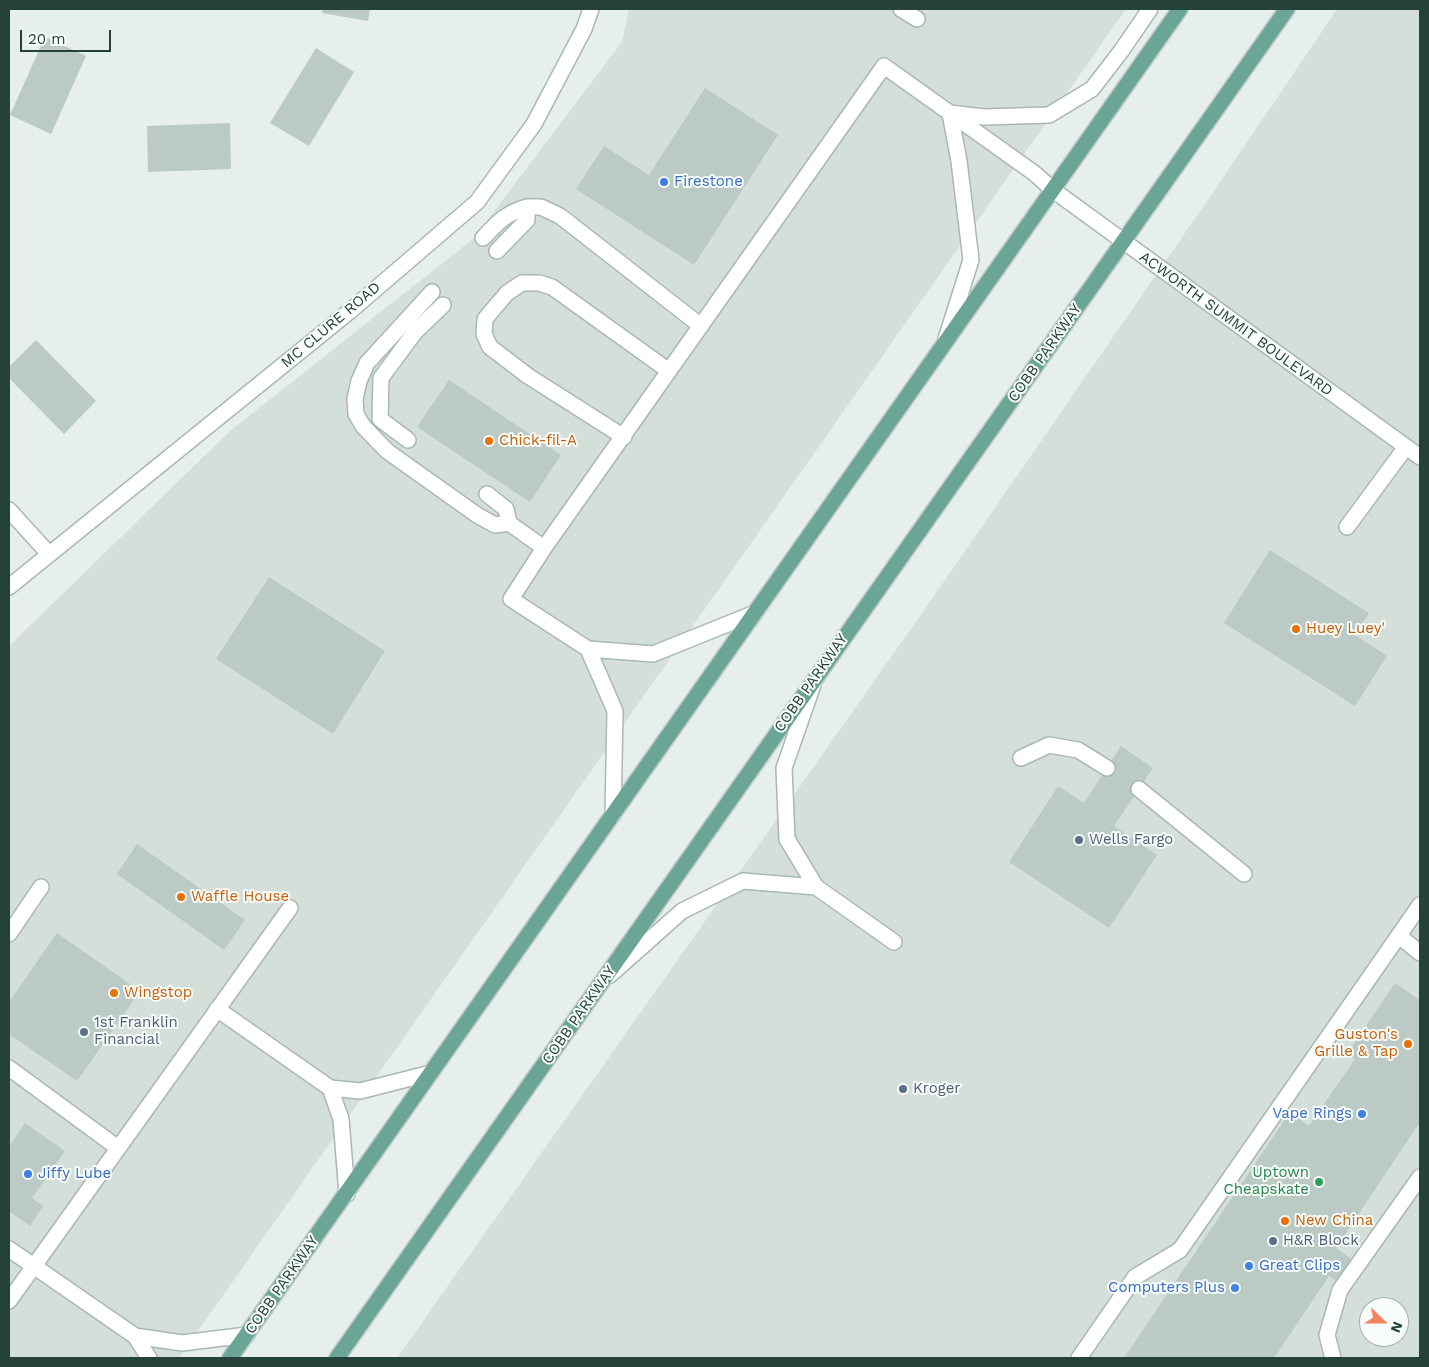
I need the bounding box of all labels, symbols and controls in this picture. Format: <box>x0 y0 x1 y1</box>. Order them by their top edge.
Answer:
scale bar <box>22 20 114 52</box>
text: 20 m <box>28 30 66 48</box>
place label: Firestone <box>674 173 743 191</box>
marker: Firestone <box>658 176 670 188</box>
street label: ACWORTH SUMMIT BOULEVARD <box>1136 248 1336 400</box>
street label: MC CLURE ROAD <box>278 278 384 372</box>
street label: COBB PARKWAY <box>1004 300 1086 406</box>
place label: Chick-fil-A <box>499 432 577 450</box>
marker: Chick-fil-A <box>483 435 495 447</box>
place label: Huey Luey' <box>1306 620 1385 638</box>
marker: Huey Luey' <box>1290 623 1302 635</box>
street label: COBB PARKWAY <box>770 630 852 736</box>
place label: Wells Fargo <box>1089 831 1173 849</box>
marker: Wells Fargo <box>1073 834 1085 846</box>
place label: Waffle House <box>191 888 289 906</box>
marker: Waffle House <box>175 891 187 903</box>
street label: COBB PARKWAY <box>538 962 620 1068</box>
place label: Wingstop <box>124 984 192 1002</box>
marker: Wingstop <box>108 987 120 999</box>
place label: 1st Franklin Financial <box>94 1014 178 1049</box>
marker: 1st Franklin Financial <box>78 1026 90 1038</box>
place label: Guston's Grille & Tap <box>1314 1026 1398 1061</box>
marker: Guston's Grille & Tap <box>1402 1038 1414 1050</box>
place label: Kroger <box>913 1080 960 1098</box>
marker: Kroger <box>897 1083 909 1095</box>
place label: Vape Rings <box>1272 1105 1352 1123</box>
marker: Vape Rings <box>1356 1108 1368 1120</box>
place label: Uptown Cheapskate <box>1223 1164 1309 1199</box>
place label: Jiffy Lube <box>38 1165 111 1183</box>
marker: Jiffy Lube <box>22 1168 34 1180</box>
marker: Uptown Cheapskate <box>1313 1176 1325 1188</box>
place label: New China <box>1295 1212 1373 1230</box>
marker: New China <box>1279 1215 1291 1227</box>
street label: COBB PARKWAY <box>241 1232 323 1338</box>
place label: H&R Block <box>1283 1232 1359 1250</box>
marker: H&R Block <box>1267 1235 1279 1247</box>
place label: Great Clips <box>1259 1257 1340 1275</box>
marker: Great Clips <box>1243 1260 1255 1272</box>
place label: Computers Plus <box>1108 1279 1225 1297</box>
marker: Computers Plus <box>1229 1282 1241 1294</box>
north arrow <box>1359 1297 1409 1347</box>
text: N <box>1388 1319 1406 1335</box>

